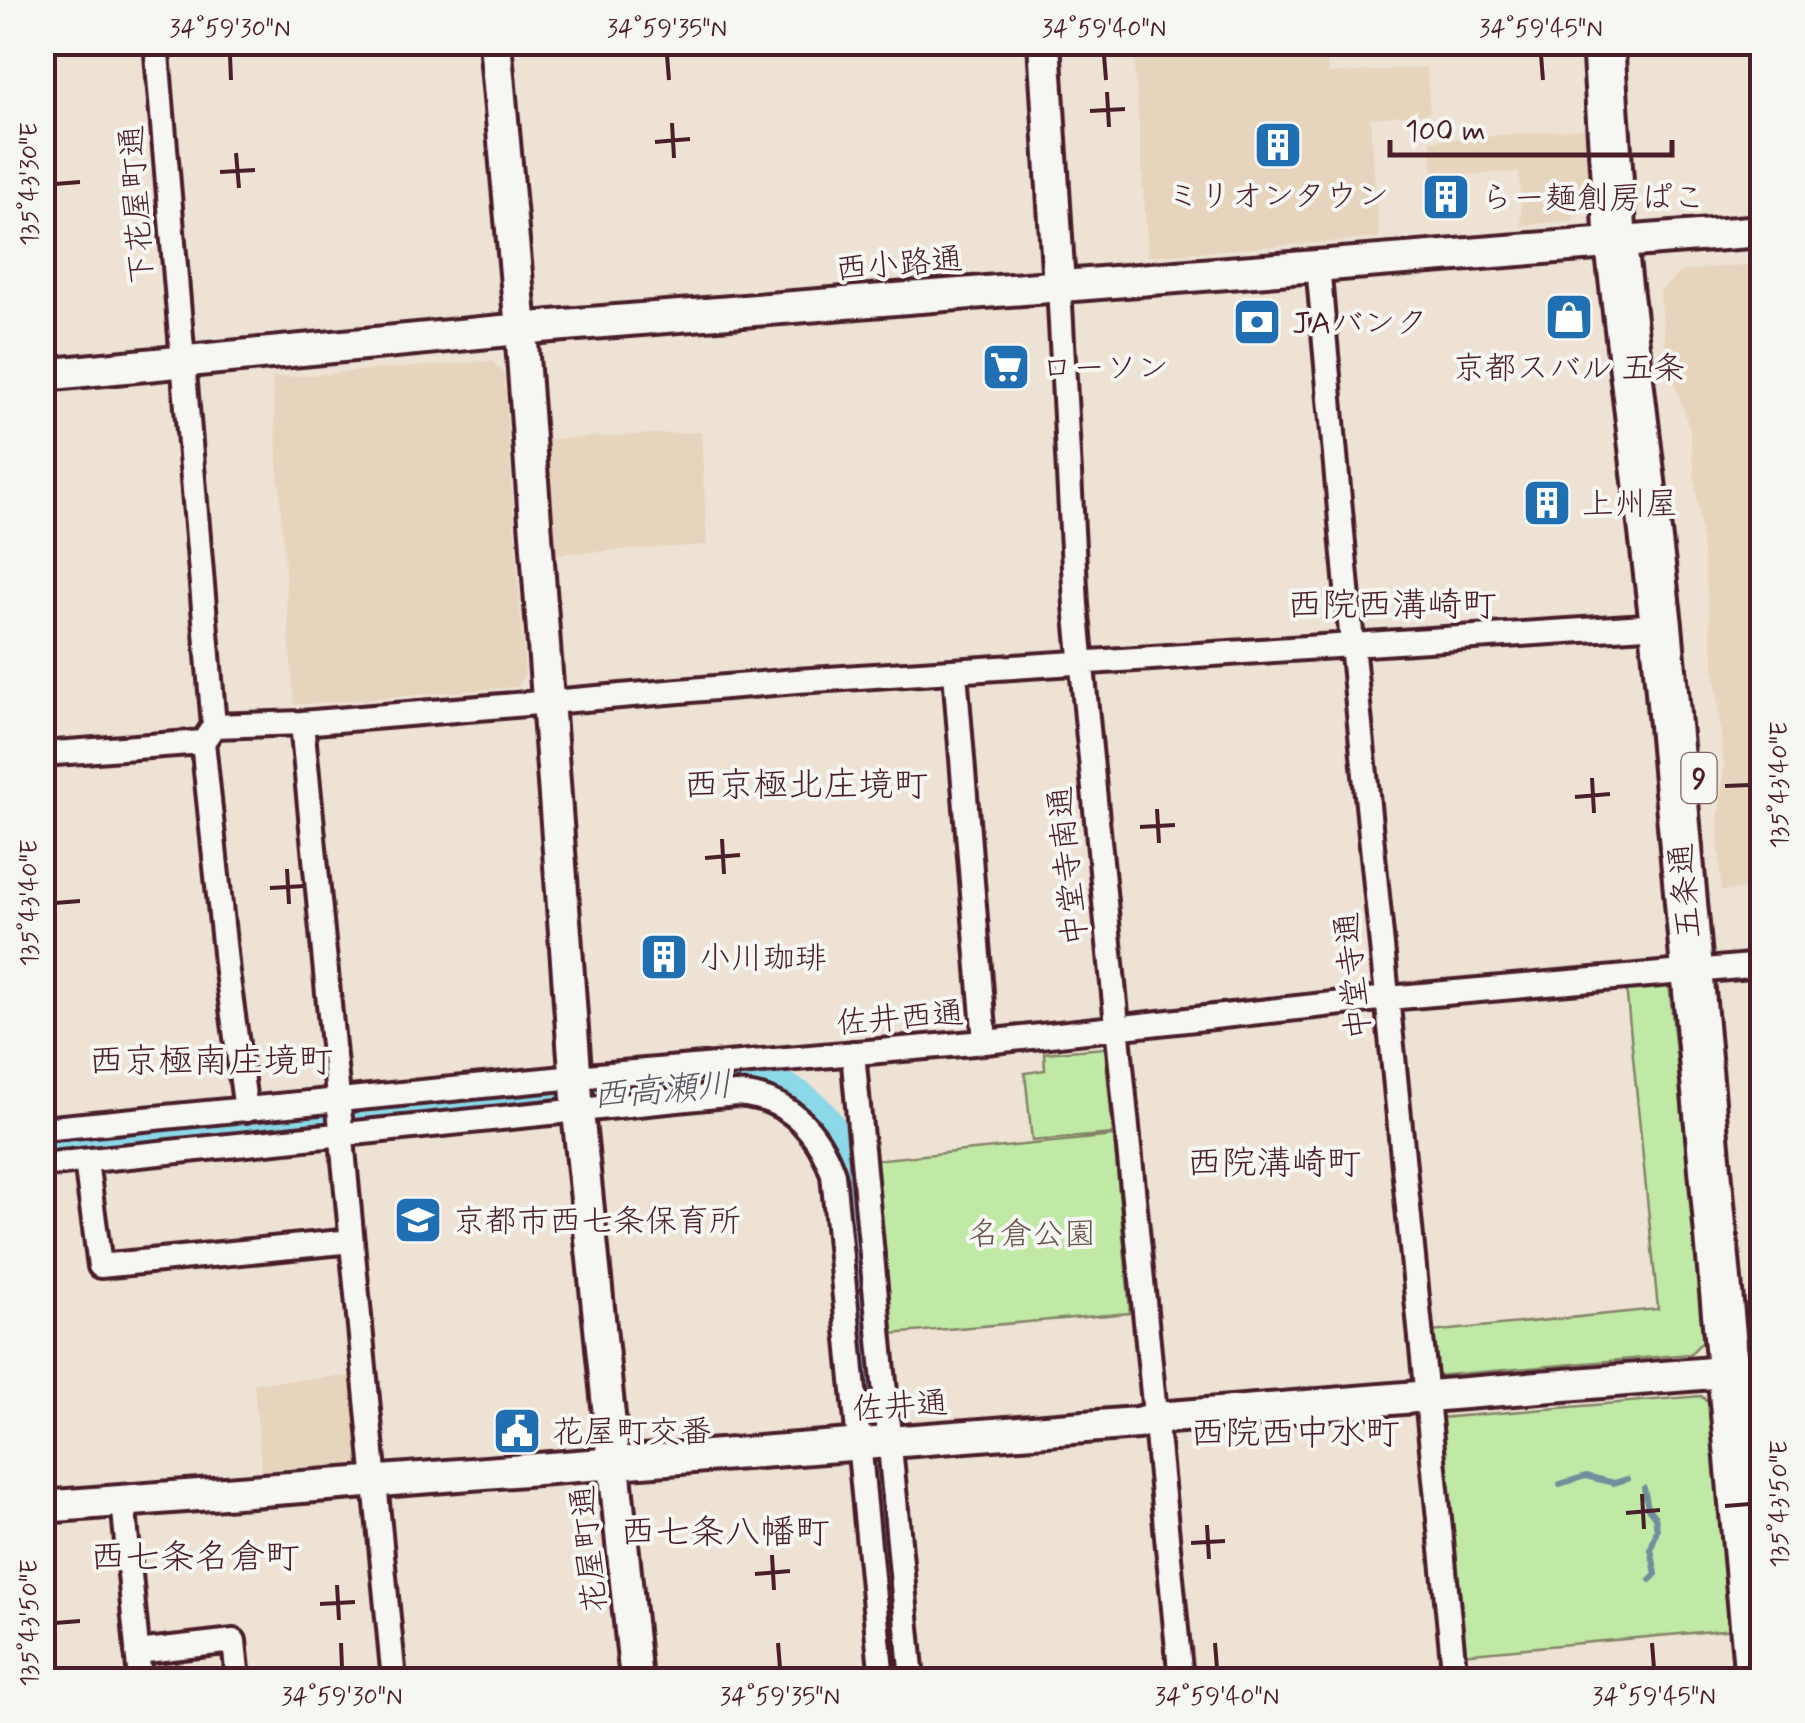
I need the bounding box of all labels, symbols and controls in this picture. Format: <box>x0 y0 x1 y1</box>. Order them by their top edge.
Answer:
text: 34°59'30"N <box>169 13 291 46</box>
text: 34°59'35"N <box>607 13 727 46</box>
text: 34°59'40"N <box>1042 13 1166 46</box>
text: 34°59'45"N <box>1479 13 1603 46</box>
scale bar <box>1390 95 1672 157</box>
text: 100 m <box>1405 112 1486 151</box>
building icon: ミリオンタウン <box>1252 119 1304 171</box>
text: 135°43'30"E <box>14 122 47 246</box>
street label: 下花屋町通 <box>111 124 165 286</box>
building icon: らー麺創房ぱこ <box>1420 171 1472 223</box>
place label: ミリオンタウン <box>1167 176 1389 218</box>
place label: らー麺創房ぱこ <box>1481 178 1705 220</box>
street label: 西小路通 <box>834 238 965 291</box>
shop icon: 京都スバル 五条 <box>1543 291 1595 343</box>
bank icon: JAバンク <box>1231 296 1283 348</box>
place label: JAバンク <box>1292 303 1428 345</box>
supermarket icon: ローソン <box>980 341 1032 393</box>
place label: ローソン <box>1041 348 1169 390</box>
place label: 京都スバル 五条 <box>1453 348 1685 390</box>
building icon: 上州屋 <box>1521 477 1573 529</box>
place label: 上州屋 <box>1582 484 1678 526</box>
district label: 西院西溝崎町 <box>1287 583 1497 629</box>
text: 135°43'40"E <box>1764 721 1797 849</box>
road number: 9 <box>1682 753 1716 803</box>
district label: 西京極北庄境町 <box>683 763 929 809</box>
street label: 中堂寺南通 <box>1040 784 1098 948</box>
text: 135°43'40"E <box>14 839 47 967</box>
street label: 五条通 <box>1661 841 1711 940</box>
street label: 中堂寺通 <box>1326 910 1382 1042</box>
building icon: 小川珈琲 <box>638 931 690 983</box>
place label: 小川珈琲 <box>699 938 827 980</box>
street label: 佐井西通 <box>835 992 966 1045</box>
district label: 西京極南庄境町 <box>88 1039 334 1085</box>
water label: 西高瀬川 <box>590 1062 734 1120</box>
district label: 西院溝崎町 <box>1186 1141 1362 1187</box>
school or university icon: 京都市西七条保育所 <box>392 1194 444 1246</box>
place label: 京都市西七条保育所 <box>453 1201 741 1243</box>
park label: 名倉公園 <box>968 1214 1096 1256</box>
street label: 佐井通 <box>851 1383 949 1431</box>
public building icon: 花屋町交番 <box>491 1405 543 1457</box>
district label: 西院西中水町 <box>1190 1411 1400 1457</box>
place label: 花屋町交番 <box>552 1412 712 1454</box>
text: 135°43'50"E <box>1764 1440 1797 1568</box>
street label: 花屋町通 <box>562 1483 618 1615</box>
district label: 西七条八幡町 <box>620 1510 830 1556</box>
district label: 西七条名倉町 <box>90 1535 300 1581</box>
text: 135°43'50"E <box>14 1559 47 1687</box>
text: 34°59'30"N <box>281 1681 403 1714</box>
text: 34°59'35"N <box>720 1681 840 1714</box>
text: 34°59'40"N <box>1155 1681 1279 1714</box>
text: 34°59'45"N <box>1592 1681 1716 1714</box>

